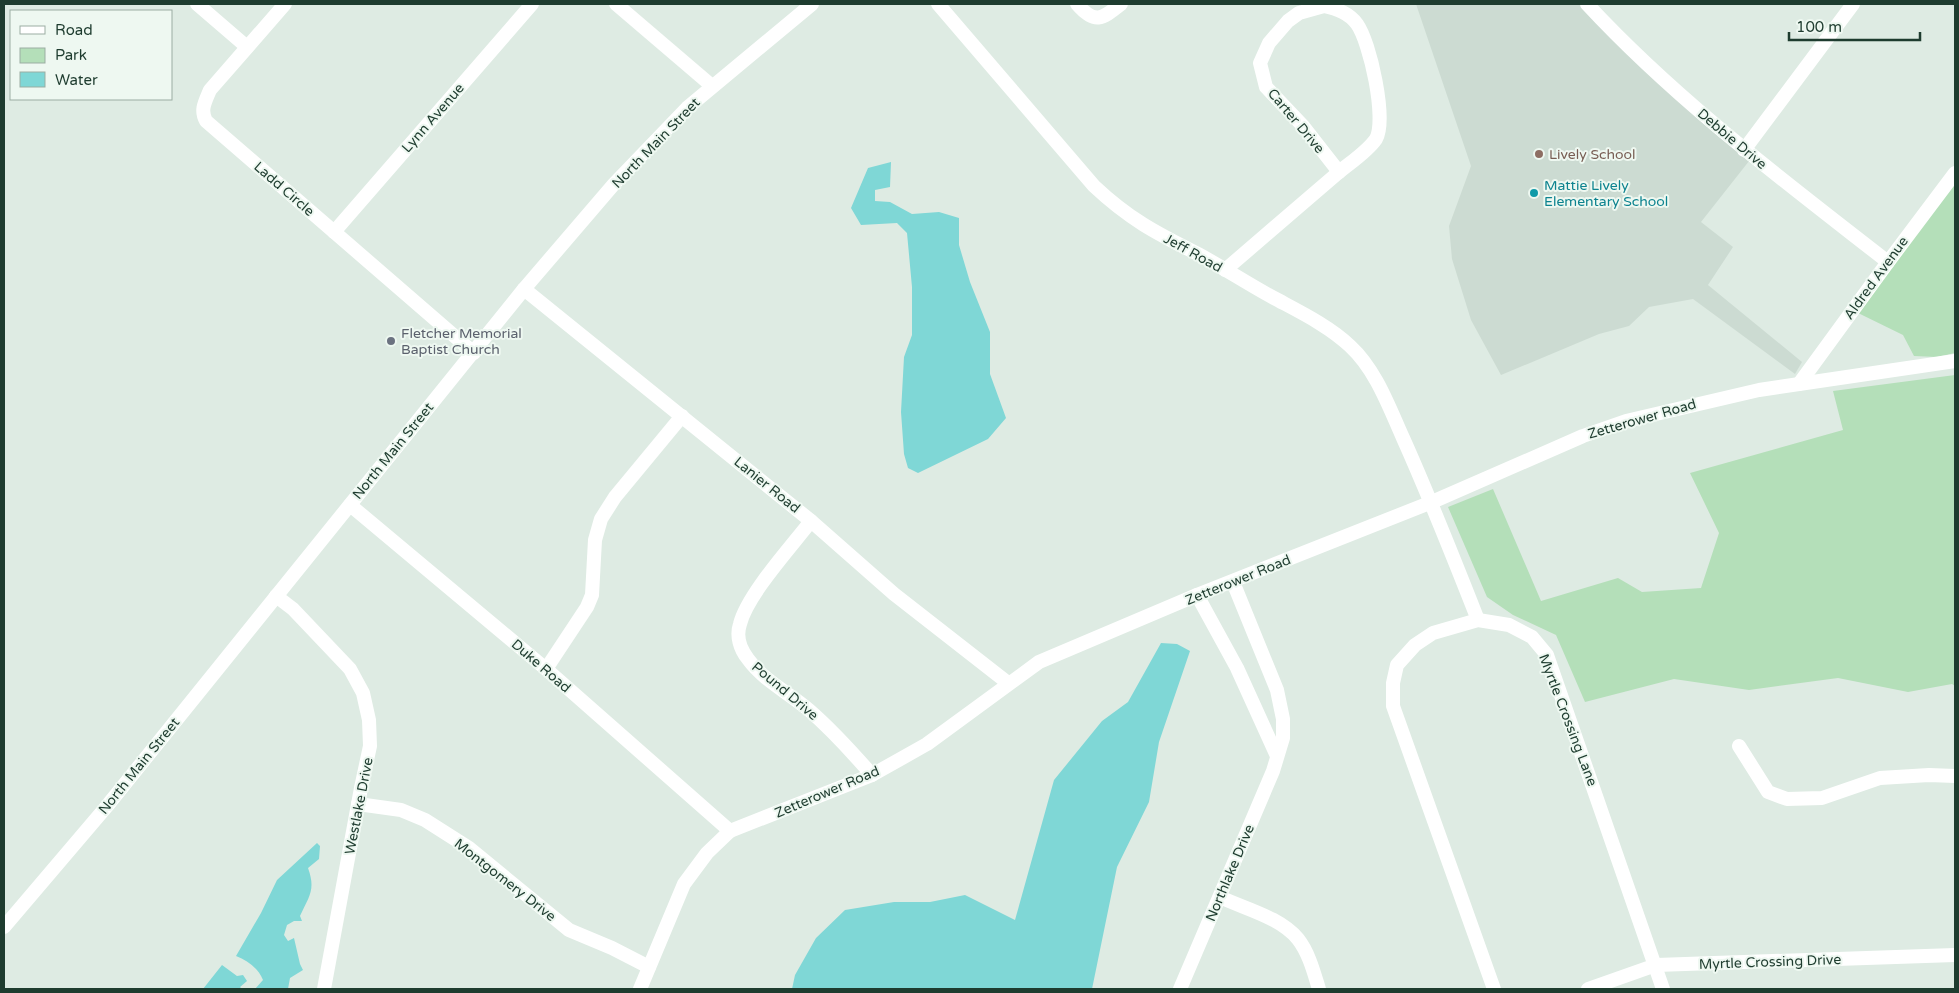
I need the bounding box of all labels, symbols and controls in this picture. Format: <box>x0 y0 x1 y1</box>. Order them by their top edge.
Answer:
legend <box>10 10 172 100</box>
scale bar <box>1789 10 1920 42</box>
text: 100 m <box>1796 18 1842 36</box>
text: Road <box>55 21 93 39</box>
text: Park <box>55 46 87 64</box>
text: Water <box>55 71 98 89</box>
street label: Lynn Avenue <box>398 80 468 156</box>
street label: Carter Drive <box>1264 85 1328 157</box>
street label: North Main Street <box>608 94 704 192</box>
street label: Debbie Drive <box>1694 105 1770 173</box>
place label: Lively School <box>1549 146 1636 163</box>
marker: Lively School <box>1533 148 1545 160</box>
street label: Ladd Circle <box>250 158 318 220</box>
place label: Mattie Lively Elementary School <box>1544 177 1668 210</box>
marker: Mattie Lively Elementary School <box>1528 187 1540 199</box>
street label: Jeff Road <box>1161 230 1225 276</box>
street label: Aldred Avenue <box>1840 233 1912 323</box>
place label: Fletcher Memorial Baptist Church <box>401 325 522 358</box>
marker: Fletcher Memorial Baptist Church <box>385 335 397 347</box>
street label: Zetterower Road <box>1586 395 1698 443</box>
street label: North Main Street <box>349 399 438 503</box>
street label: Lanier Road <box>731 453 803 517</box>
street label: Zetterower Road <box>1183 551 1293 609</box>
street label: Duke Road <box>508 636 574 696</box>
street label: Myrtle Crossing Lane <box>1535 651 1601 789</box>
street label: Pound Drive <box>748 658 822 724</box>
street label: North Main Street <box>95 714 184 818</box>
street label: Westlake Drive <box>341 756 377 856</box>
street label: Zetterower Road <box>772 762 882 822</box>
street label: Northlake Drive <box>1202 822 1258 924</box>
street label: Montgomery Drive <box>451 835 559 925</box>
street label: Myrtle Crossing Drive <box>1699 951 1842 973</box>

